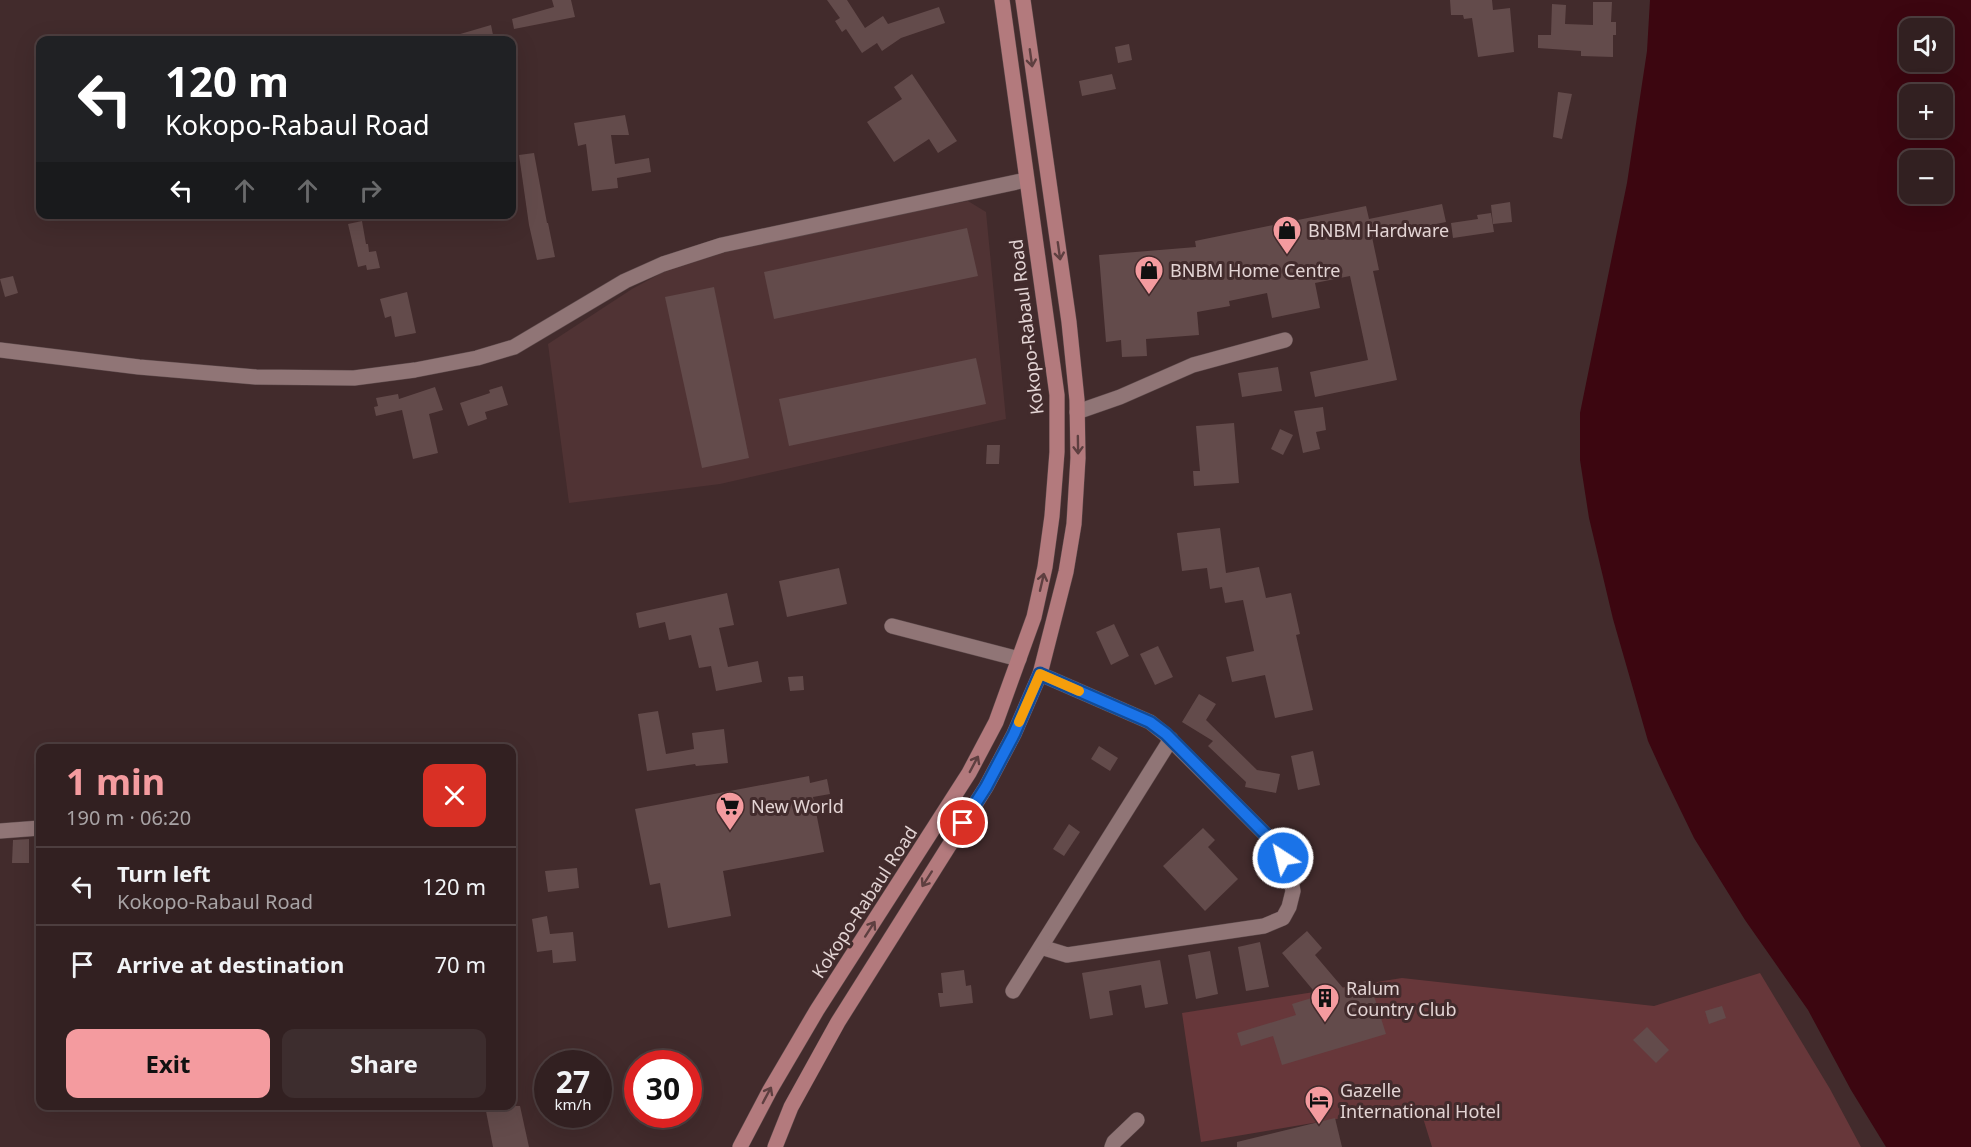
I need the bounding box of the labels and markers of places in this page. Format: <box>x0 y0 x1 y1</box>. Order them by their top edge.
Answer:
shop icon: BNBM Hardware <box>1271 214 1303 256</box>
place label: BNBM Hardware <box>1308 218 1449 242</box>
shop icon: BNBM Home Centre <box>1133 254 1165 296</box>
place label: BNBM Home Centre <box>1170 258 1340 282</box>
supermarket icon: New World <box>714 790 746 832</box>
place label: New World <box>751 794 844 818</box>
pin <box>937 797 988 848</box>
place label: Ralum Country Club <box>1346 976 1457 1021</box>
building icon: Ralum Country Club <box>1309 982 1341 1024</box>
place label: Gazelle International Hotel <box>1340 1078 1501 1123</box>
hotel icon: Gazelle International Hotel <box>1303 1084 1335 1126</box>

